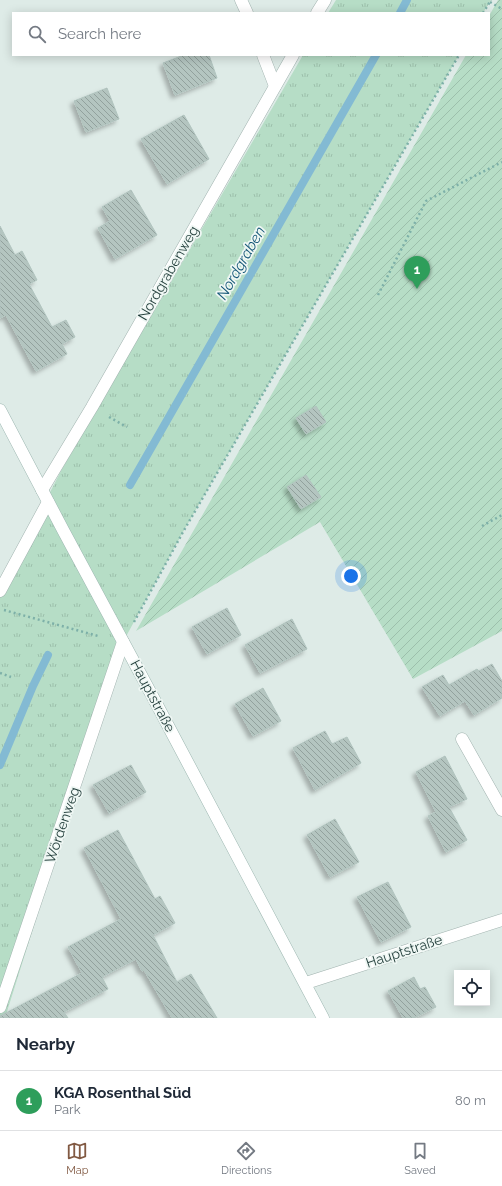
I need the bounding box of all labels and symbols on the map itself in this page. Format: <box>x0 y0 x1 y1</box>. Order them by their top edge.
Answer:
street label: Nordgrabenweg <box>134 223 202 323</box>
water label: Nordgraben <box>213 223 269 303</box>
pin: 1 <box>404 256 430 289</box>
your location <box>341 566 361 586</box>
street label: Hauptstraße <box>127 657 179 735</box>
street label: Wördenweg <box>41 785 83 865</box>
street label: Hauptstraße <box>364 931 444 971</box>

